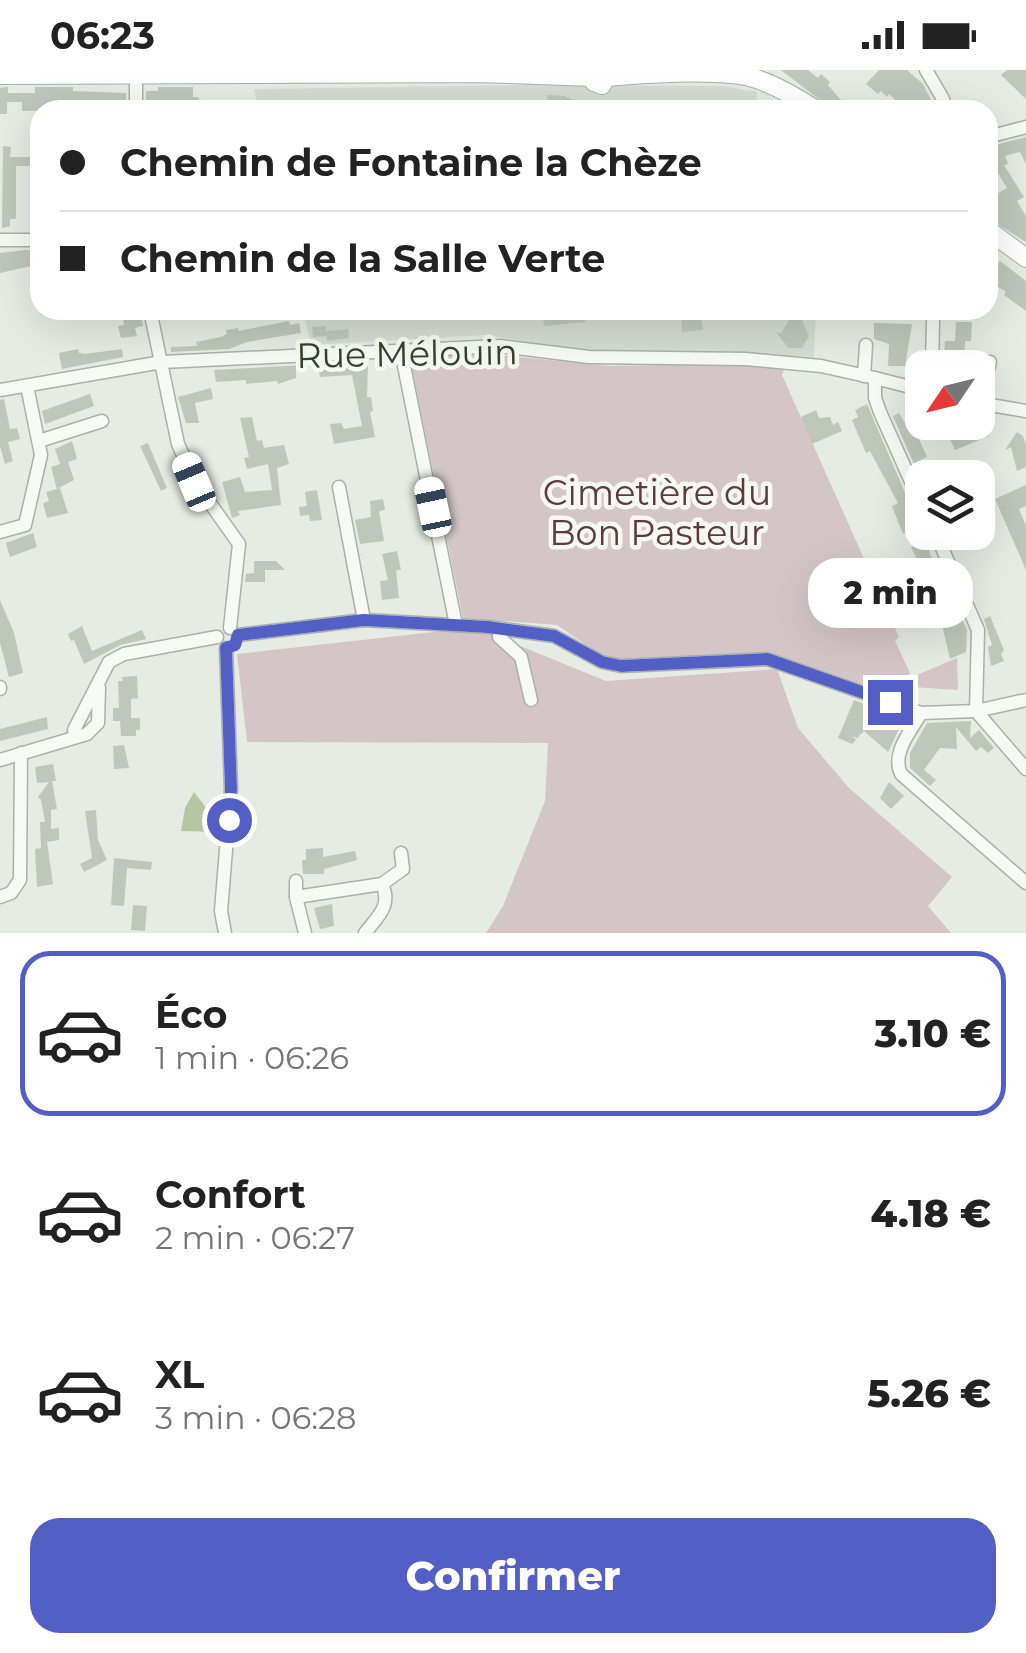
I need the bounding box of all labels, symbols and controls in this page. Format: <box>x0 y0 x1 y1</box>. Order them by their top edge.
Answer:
text: 06:23 <box>50 12 155 59</box>
text: Chemin de Fontaine la Chèze <box>120 139 702 186</box>
text: Chemin de la Salle Verte <box>120 235 605 282</box>
street label: Rue Mélouin <box>296 330 518 377</box>
north arrow <box>905 350 995 440</box>
map controls <box>905 350 995 550</box>
car <box>168 449 220 515</box>
button: layers <box>905 460 995 550</box>
park label: Cimetière du Bon Pasteur <box>543 471 771 554</box>
car <box>412 475 454 539</box>
callout: 2 min <box>808 557 972 627</box>
text: 2 min <box>843 573 938 612</box>
route end <box>868 680 913 725</box>
route start <box>207 798 252 843</box>
icon: car <box>35 989 125 1079</box>
text: Éco <box>155 991 227 1038</box>
text: 3.10 € <box>874 1010 991 1057</box>
text: 1 min · 06:26 <box>155 1038 349 1077</box>
icon: car <box>35 1169 125 1259</box>
text: Confort <box>155 1171 306 1218</box>
text: 4.18 € <box>871 1190 991 1237</box>
text: 2 min · 06:27 <box>155 1218 355 1257</box>
icon: car <box>35 1349 125 1439</box>
text: XL <box>155 1351 204 1398</box>
text: 5.26 € <box>867 1370 991 1417</box>
text: 3 min · 06:28 <box>155 1398 357 1437</box>
button: Confirmer <box>30 1518 996 1633</box>

